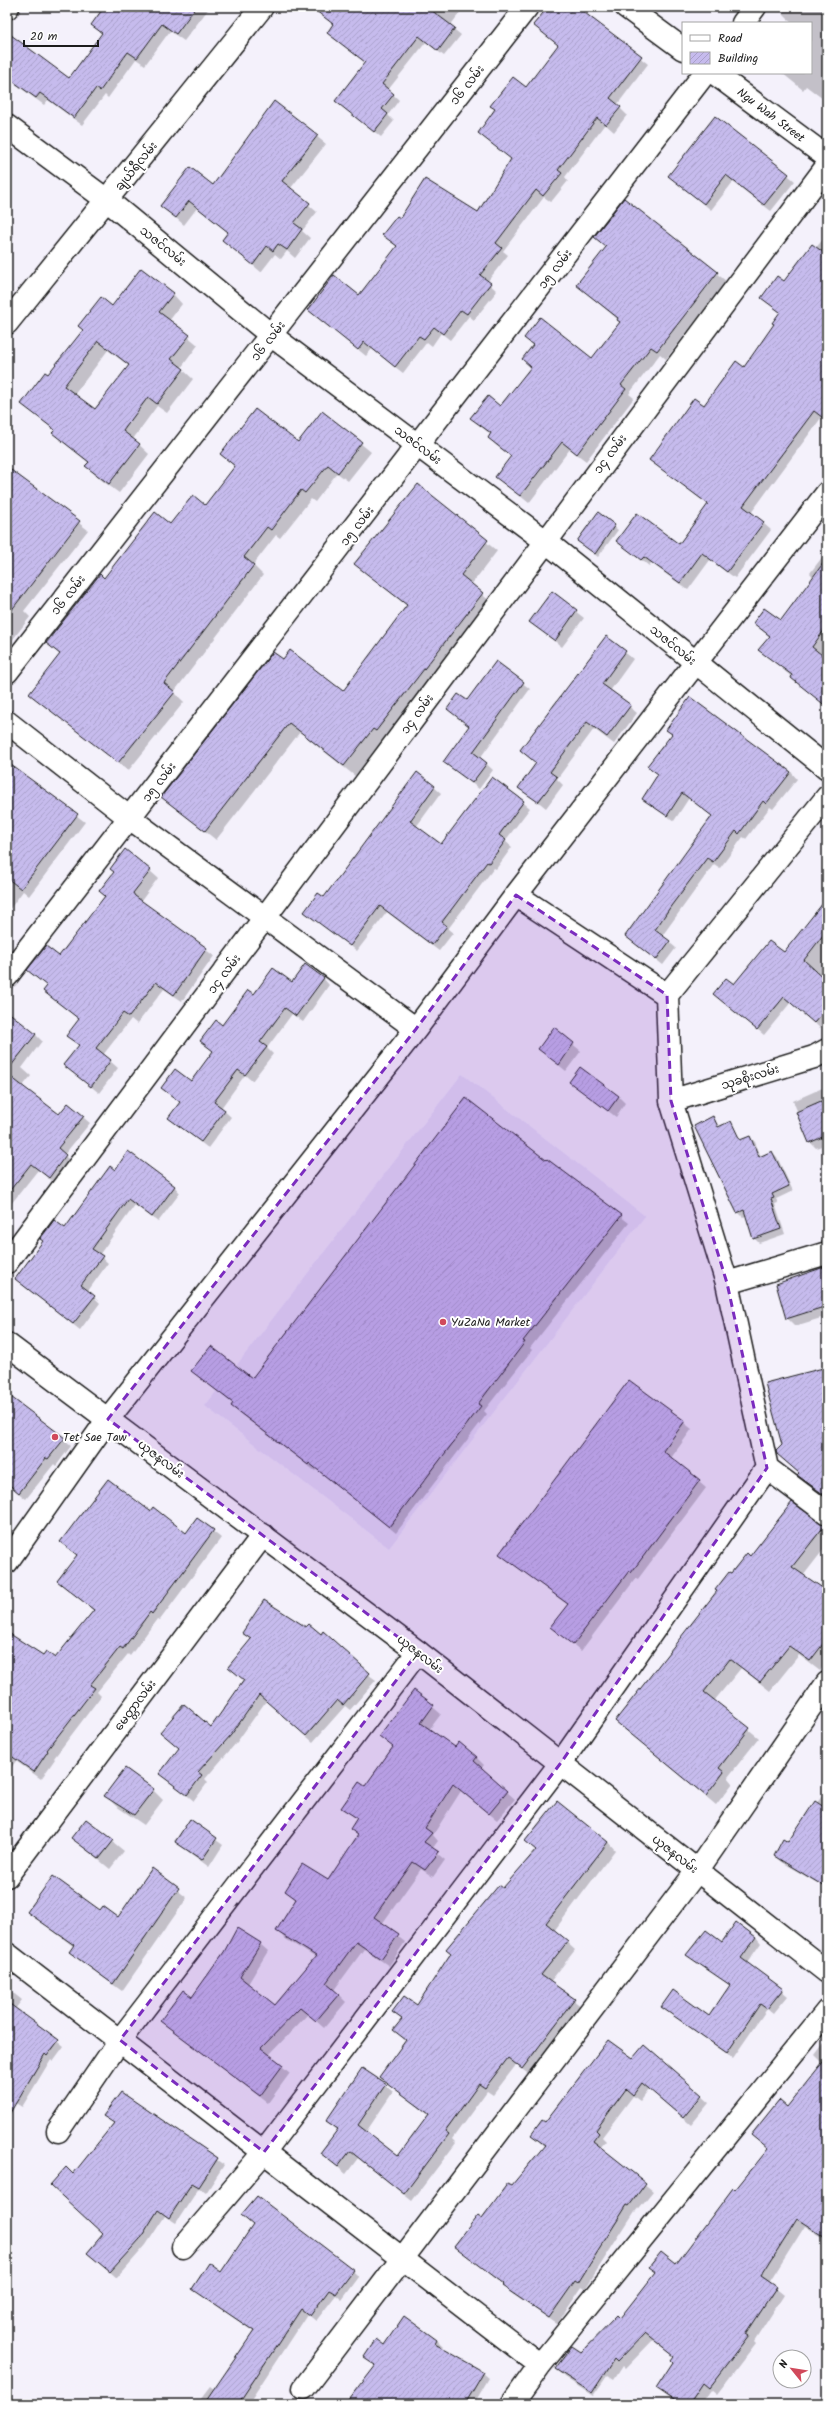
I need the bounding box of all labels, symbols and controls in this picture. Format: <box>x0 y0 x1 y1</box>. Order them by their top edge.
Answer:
scale bar <box>24 22 98 48</box>
legend <box>682 22 812 74</box>
text: 20 m <box>30 27 58 46</box>
text: Road <box>718 29 743 48</box>
text: Building <box>718 49 758 68</box>
street label: ၁၆ လမ်း <box>446 61 489 110</box>
street label: Ngu Wah Street <box>733 83 809 148</box>
street label: ချယ်ရီလမ်း <box>111 138 162 195</box>
street label: သဇင်လမ်း <box>135 222 190 271</box>
street label: ၁၅ လမ်း <box>534 245 577 293</box>
street label: ၁၆ လမ်း <box>247 317 290 366</box>
street label: သဇင်လမ်း <box>390 421 446 470</box>
street label: ၁၄ လမ်း <box>589 430 632 478</box>
street label: ၁၅ လမ်း <box>336 502 379 550</box>
street label: ၁၆ လမ်း <box>47 571 90 620</box>
street label: သဇင်လမ်း <box>645 621 700 670</box>
street label: ၁၄ လမ်း <box>396 690 438 738</box>
street label: ၁၅ လမ်း <box>138 758 181 806</box>
street label: ၁၄ လမ်း <box>203 950 246 998</box>
street label: သုခစိုးလမ်း <box>719 1060 781 1095</box>
place label: YuZaNa Market <box>451 1313 530 1332</box>
marker: YuZaNa Market <box>438 1317 448 1327</box>
place label: Tet Sae Taw <box>63 1428 128 1447</box>
marker: Tet Sae Taw <box>50 1432 60 1442</box>
street label: ယုဇနလမ်း <box>133 1435 188 1483</box>
street label: ယုဇနလမ်း <box>392 1630 447 1679</box>
street label: မေတ္တာလမ်း <box>110 1676 161 1735</box>
street label: ယုဇနလမ်း <box>647 1830 702 1879</box>
north arrow <box>772 2349 812 2389</box>
text: N <box>775 2357 794 2372</box>

